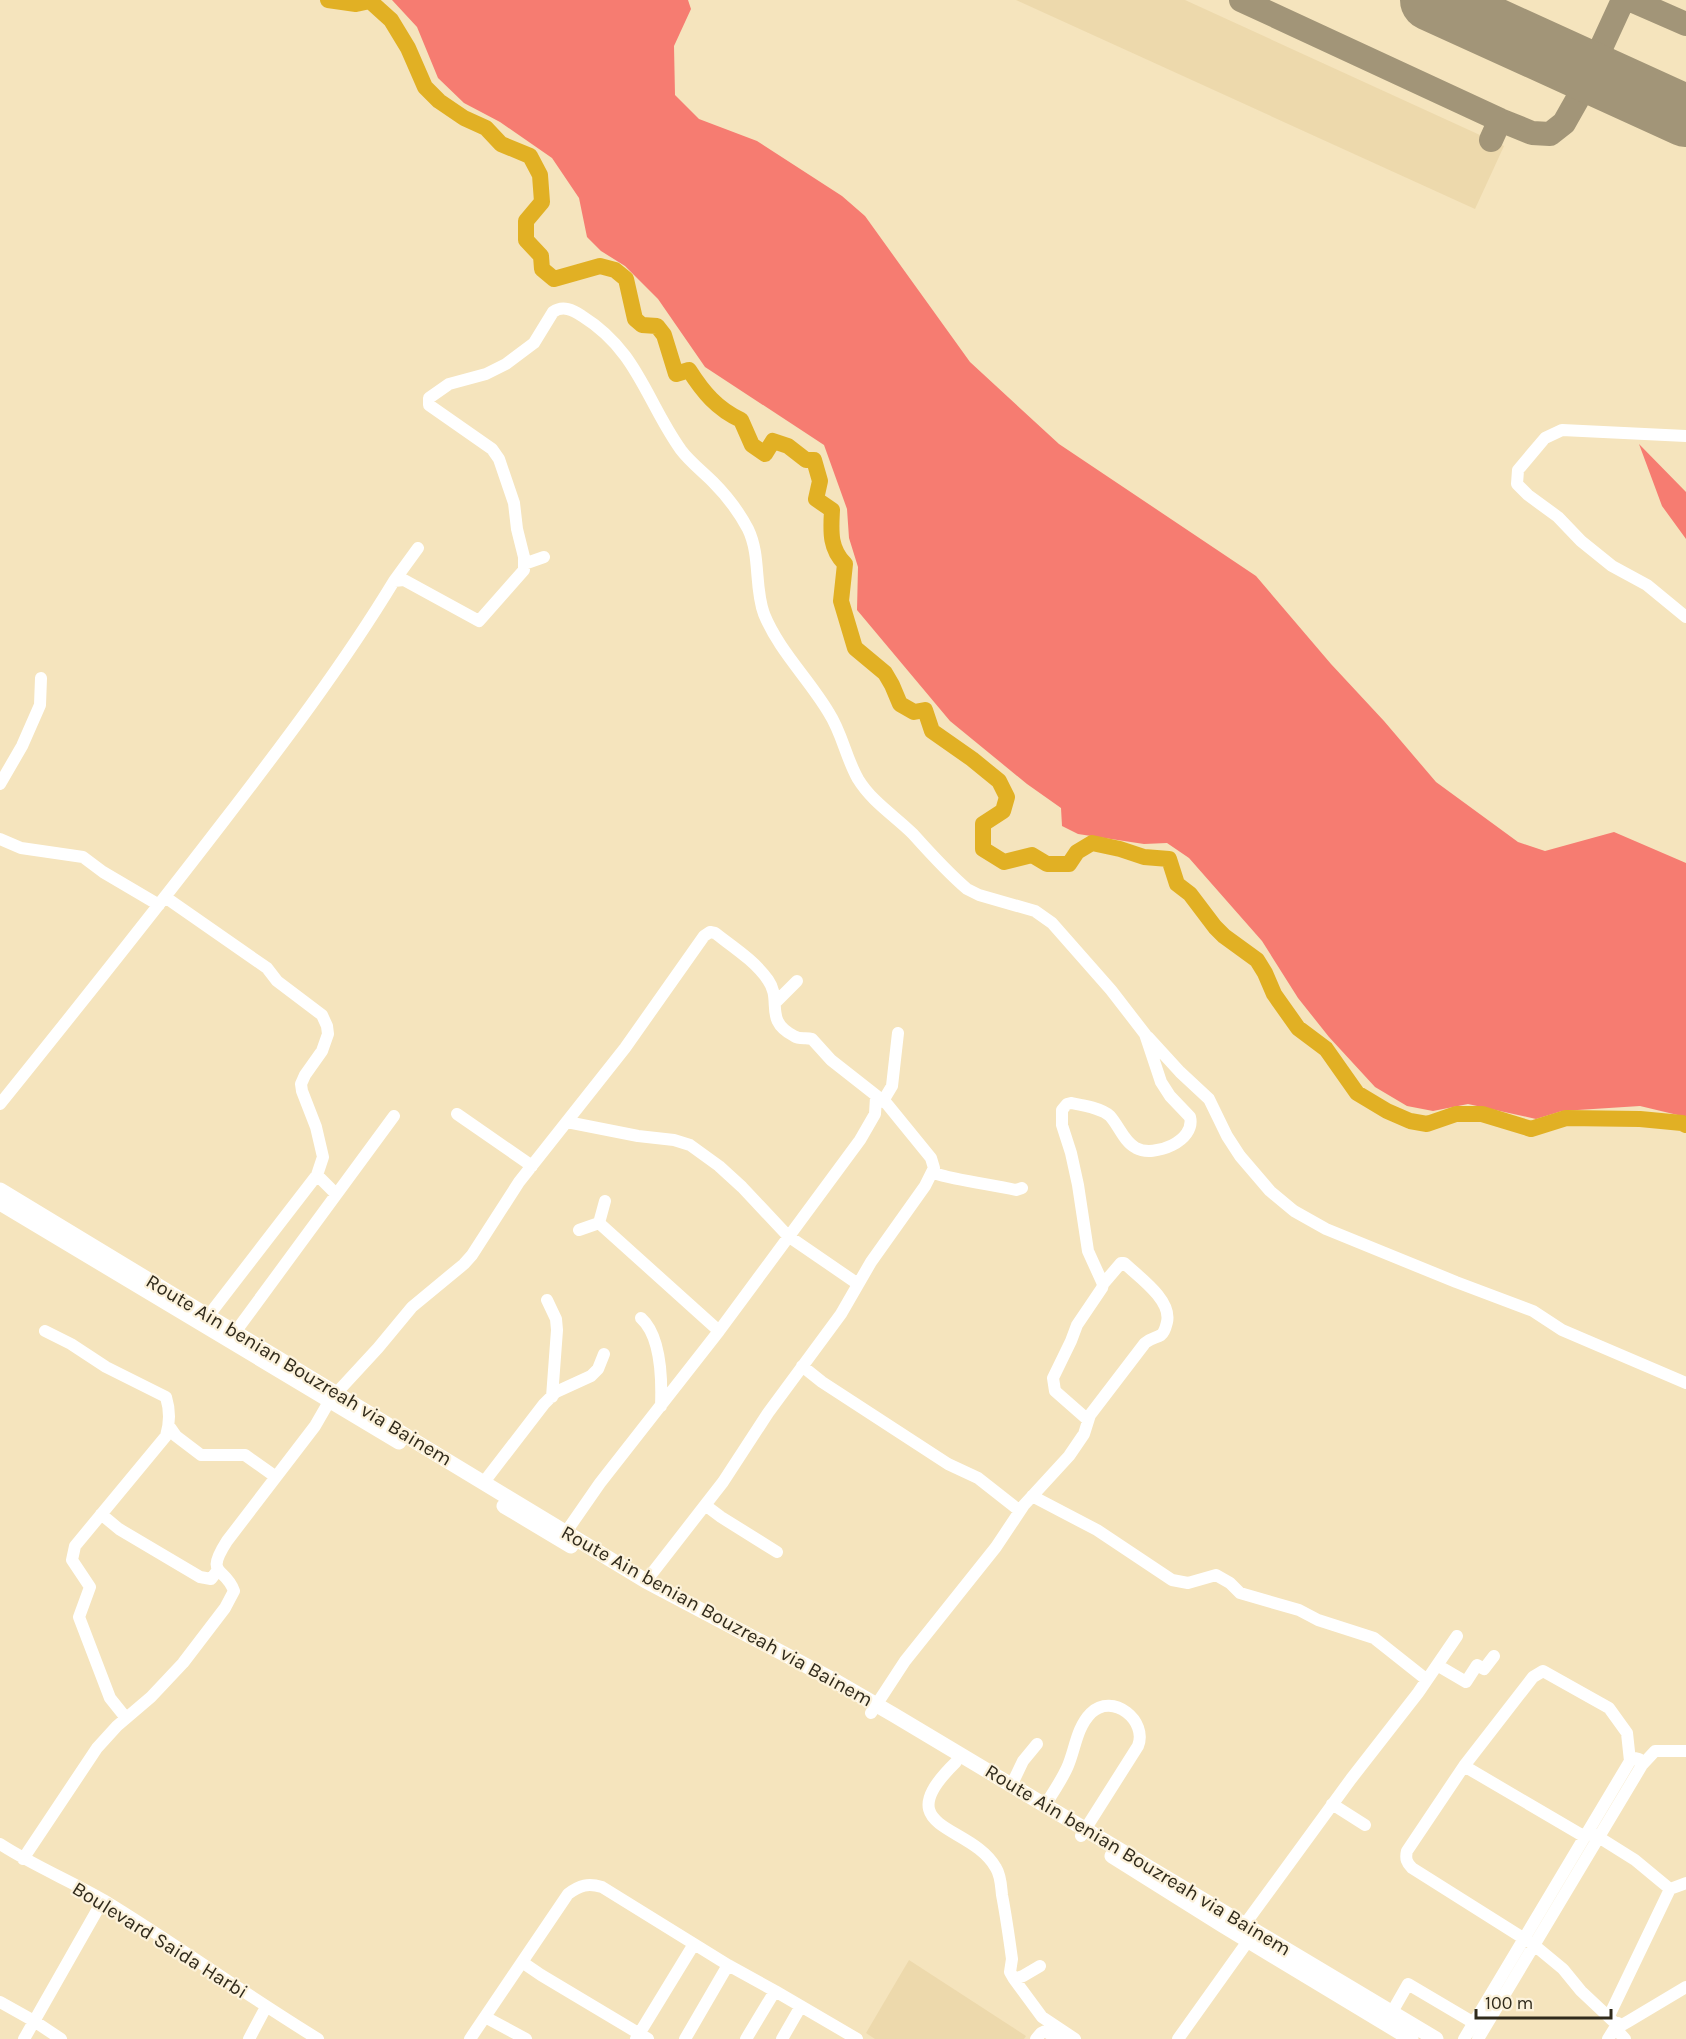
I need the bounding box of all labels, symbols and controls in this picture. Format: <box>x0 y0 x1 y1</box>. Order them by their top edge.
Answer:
street label: Route Ain benian Bouzreah via Bainem <box>142 1269 456 1471</box>
street label: Route Ain benian Bouzreah via Bainem <box>557 1520 877 1712</box>
street label: Route Ain benian Bouzreah via Bainem <box>981 1759 1295 1961</box>
street label: Boulevard Saida Harbi <box>68 1877 252 2003</box>
scale bar <box>1476 1982 1611 2020</box>
text: 100 m <box>1485 1992 1533 2014</box>

